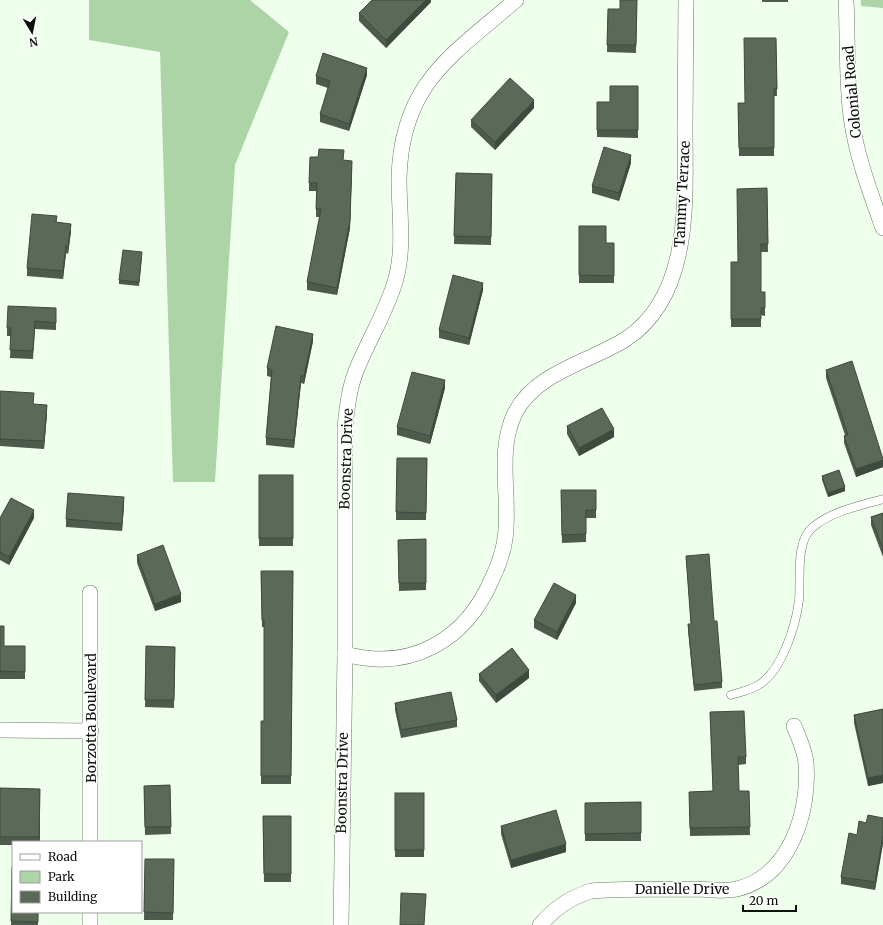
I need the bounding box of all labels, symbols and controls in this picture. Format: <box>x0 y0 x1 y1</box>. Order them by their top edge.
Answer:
north arrow <box>12 12 52 52</box>
text: N <box>28 34 39 50</box>
street label: Colonial Road <box>839 45 865 139</box>
street label: Tammy Terrace <box>670 140 694 248</box>
street label: Boonstra Drive <box>335 408 357 510</box>
street label: Borzotta Boulevard <box>82 653 100 783</box>
street label: Boonstra Drive <box>332 732 352 834</box>
legend <box>12 841 142 913</box>
text: Road <box>48 849 77 864</box>
text: Park <box>48 869 75 884</box>
street label: Danielle Drive <box>635 880 729 898</box>
scale bar <box>743 887 796 913</box>
text: Building <box>48 889 98 904</box>
text: 20 m <box>749 893 778 908</box>

